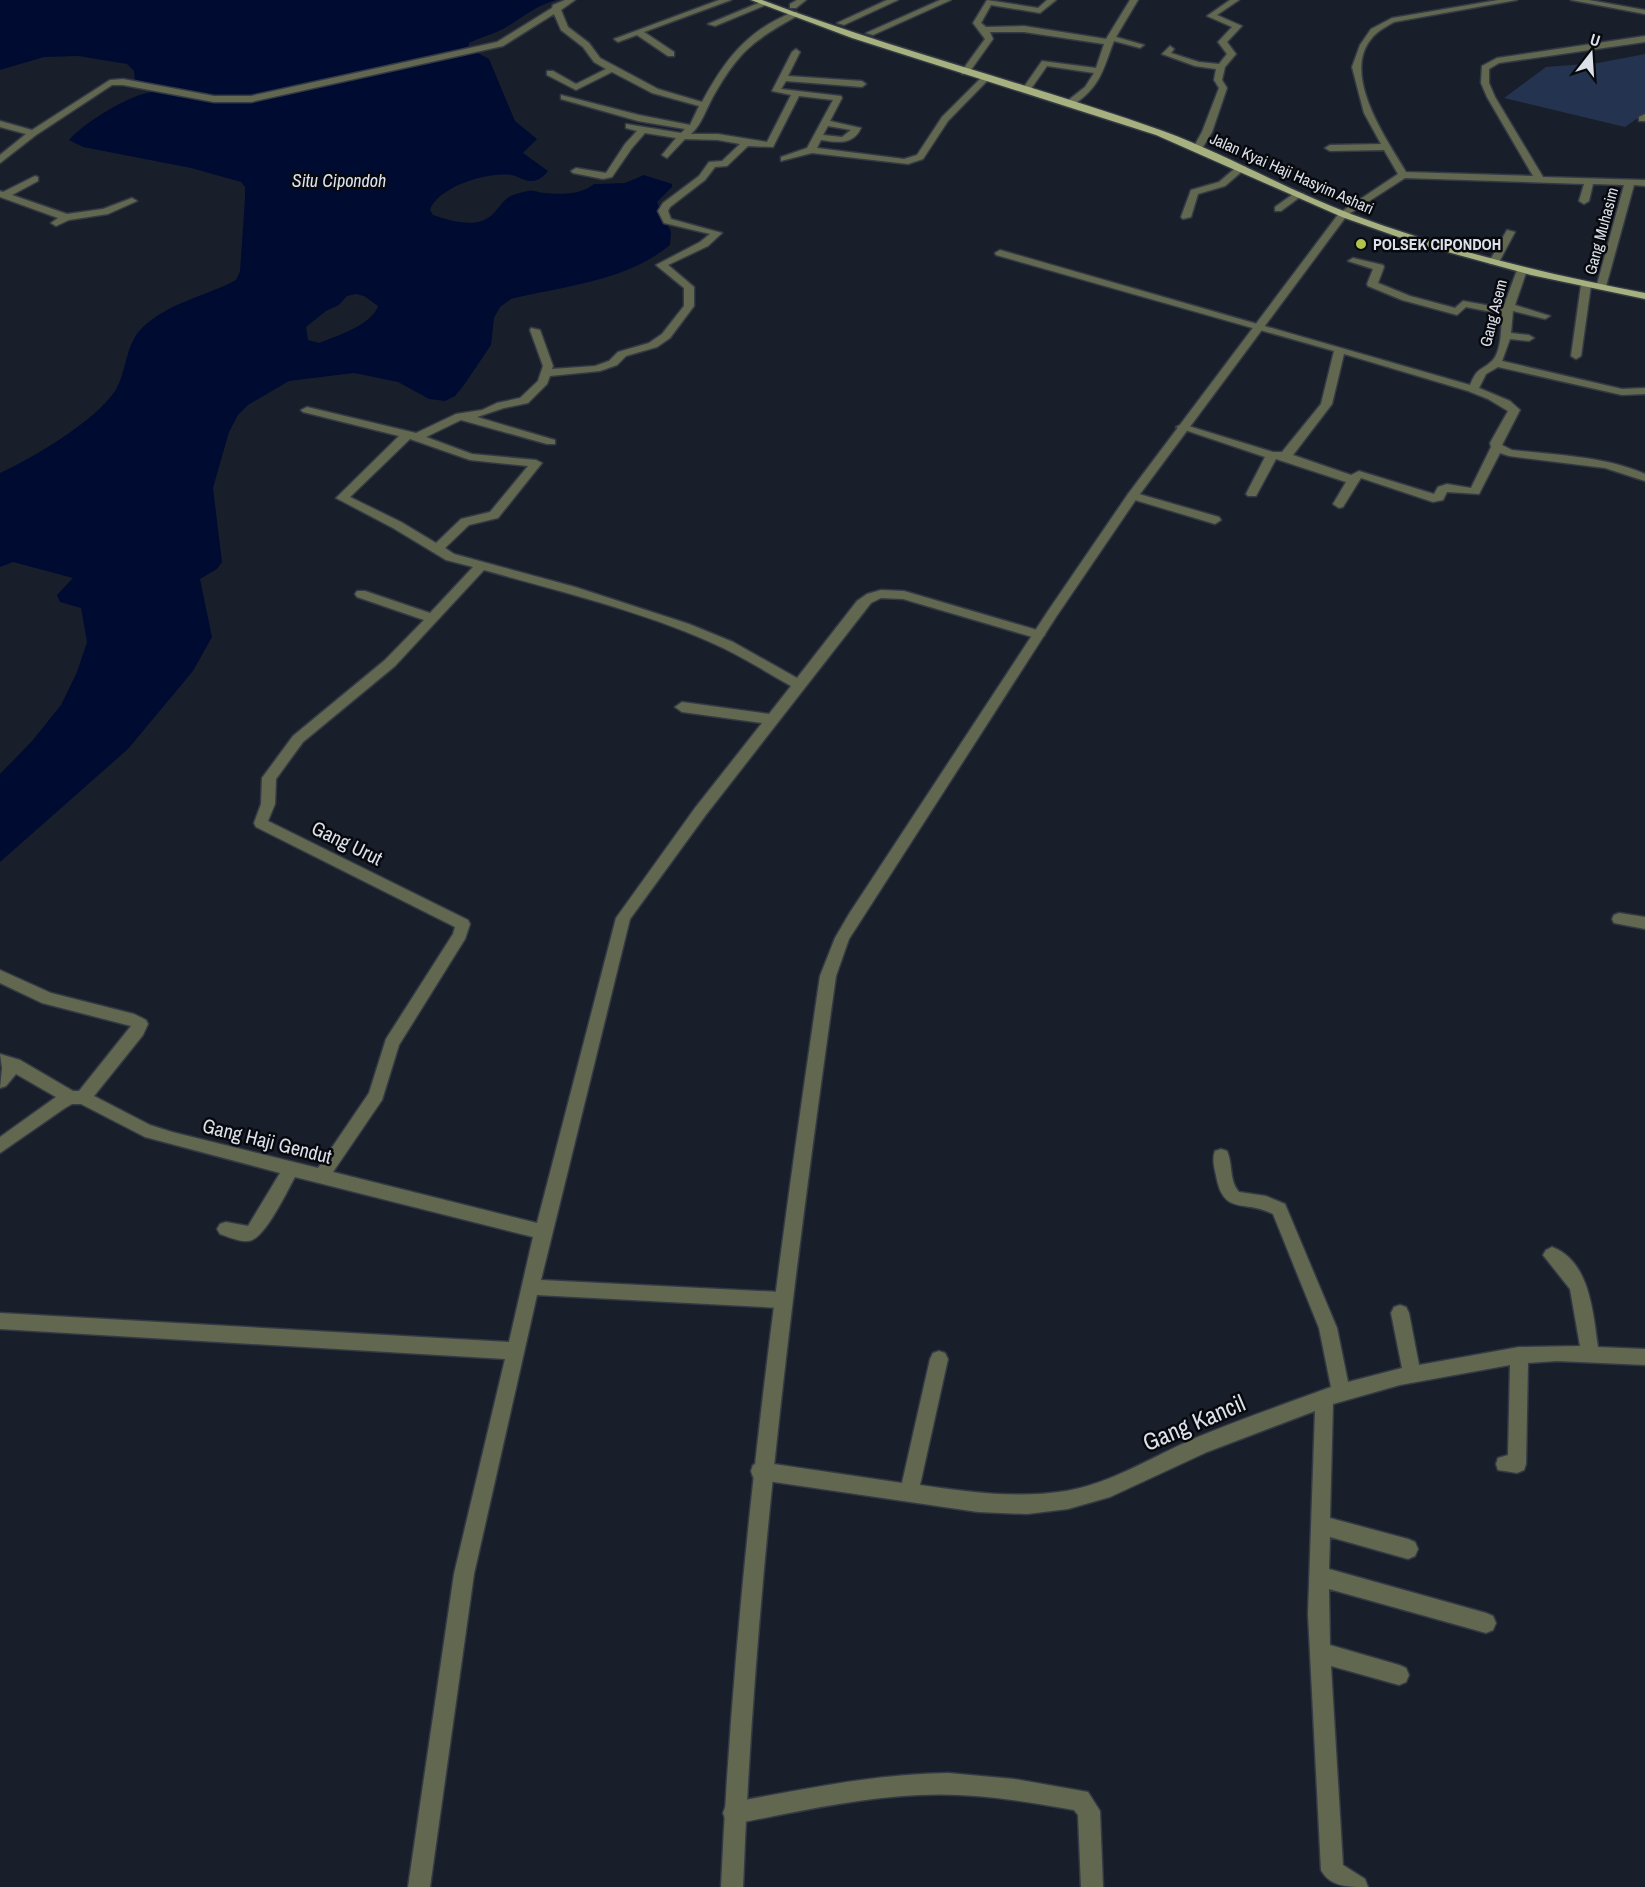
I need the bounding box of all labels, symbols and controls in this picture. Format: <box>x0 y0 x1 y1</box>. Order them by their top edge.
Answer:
north arrow <box>1561 24 1621 84</box>
text: U <box>1588 28 1603 52</box>
street label: Jalan Kyai Haji Hasyim Ashari <box>1207 127 1377 219</box>
water label: Situ Cipondoh <box>292 168 386 193</box>
street label: Gang Muhasim <box>1579 185 1623 277</box>
place label: POLSEK CIPONDOH <box>1373 233 1501 255</box>
marker: POLSEK CIPONDOH <box>1354 237 1368 251</box>
street label: Gang Asem <box>1474 277 1512 349</box>
street label: Gang Urut <box>307 814 388 871</box>
street label: Gang Haji Gendut <box>200 1111 335 1170</box>
street label: Gang Kancil <box>1138 1386 1250 1458</box>

